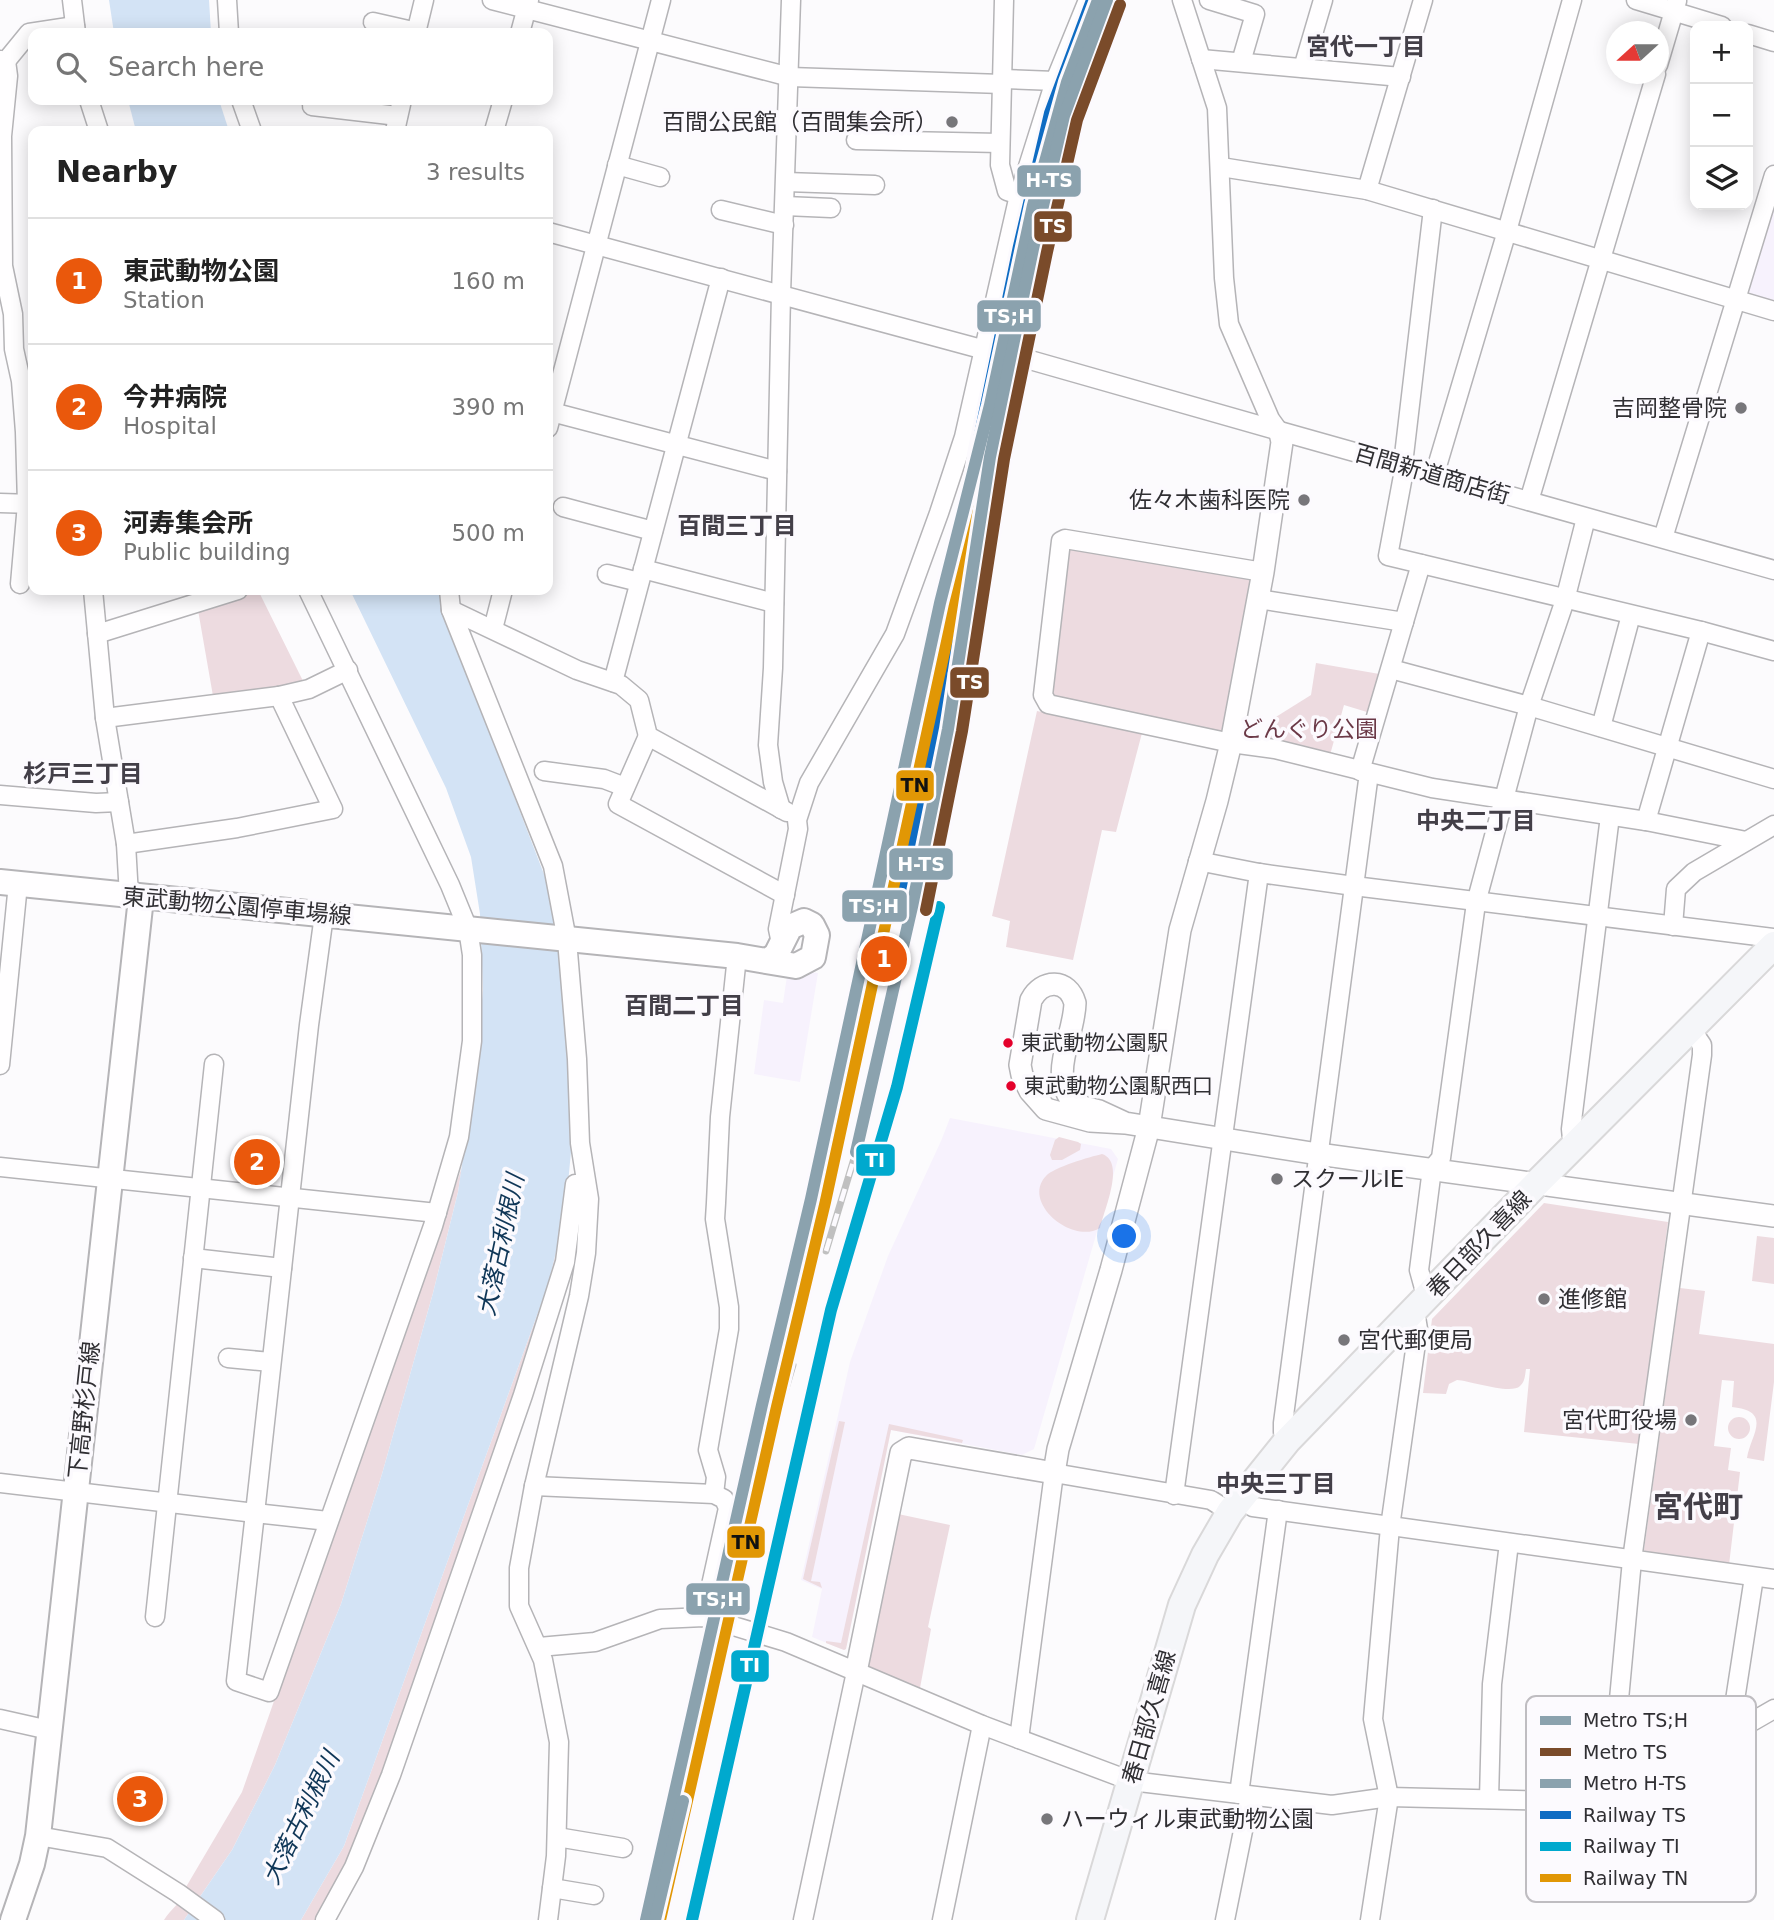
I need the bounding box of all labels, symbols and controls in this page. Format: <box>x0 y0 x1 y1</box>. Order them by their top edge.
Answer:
north arrow <box>1606 21 1669 84</box>
map controls <box>1690 21 1753 210</box>
button: + <box>1690 21 1753 84</box>
search box <box>28 28 553 105</box>
district label: 宮代一丁目 <box>1306 33 1426 61</box>
icon: search <box>52 48 90 86</box>
text: Search here <box>108 52 264 82</box>
button: − <box>1690 84 1753 147</box>
place label: 百間公民館（百間集会所） <box>662 109 938 135</box>
marker: 百間公民館（百間集会所） <box>944 114 960 130</box>
button: layers <box>1690 147 1753 210</box>
text: Nearby <box>56 154 178 189</box>
text: 3 results <box>426 159 525 185</box>
line badge: H-TS <box>1016 164 1082 198</box>
text: H-TS <box>1025 169 1073 191</box>
line badge: TS <box>1033 210 1073 243</box>
text: TS <box>1040 215 1066 237</box>
text: 東武動物公園 <box>123 256 279 286</box>
text: 1 <box>71 268 87 294</box>
text: 160 m <box>451 268 525 294</box>
text: Station <box>123 287 205 313</box>
line badge: TS;H <box>976 299 1042 333</box>
text: TS;H <box>984 305 1034 327</box>
text: 今井病院 <box>123 382 227 412</box>
text: 2 <box>71 394 87 420</box>
text: 390 m <box>451 394 525 420</box>
place label: 吉岡整骨院 <box>1612 395 1727 421</box>
marker: 吉岡整骨院 <box>1733 400 1749 416</box>
text: Hospital <box>123 413 217 439</box>
street label: 百間新道商店街 <box>1351 439 1513 509</box>
place label: 佐々木歯科医院 <box>1129 487 1290 513</box>
marker: 佐々木歯科医院 <box>1296 492 1312 508</box>
text: 河寿集会所 <box>123 508 253 538</box>
district label: 百間三丁目 <box>677 512 797 540</box>
text: 3 <box>71 520 87 546</box>
text: 500 m <box>451 520 525 546</box>
text: Public building <box>123 539 291 565</box>
line badge: TS <box>949 666 990 699</box>
text: TS <box>957 671 983 693</box>
park label: どんぐり公園 <box>1240 716 1378 742</box>
district label: 杉戸三丁目 <box>23 760 143 788</box>
line badge: TN <box>895 769 935 802</box>
text: TN <box>901 774 929 796</box>
district label: 中央二丁目 <box>1416 807 1536 835</box>
line badge: H-TS <box>888 847 954 881</box>
text: H-TS <box>897 853 945 875</box>
street label: 東武動物公園停車場線 <box>121 883 353 929</box>
line badge: TS;H <box>841 889 908 923</box>
text: TS;H <box>849 895 899 917</box>
pin: 1 <box>861 933 907 985</box>
district label: 百間二丁目 <box>624 992 744 1020</box>
place label: 東武動物公園駅 <box>1021 1031 1168 1055</box>
marker: 東武動物公園駅 <box>1001 1036 1015 1050</box>
place label: 東武動物公園駅西口 <box>1024 1074 1213 1098</box>
marker: 東武動物公園駅西口 <box>1004 1079 1018 1093</box>
pin: 2 <box>234 1136 280 1188</box>
line badge: TI <box>855 1143 896 1177</box>
text: TI <box>865 1149 885 1171</box>
place label: スクールIE <box>1291 1166 1404 1192</box>
water label: 大落古利根川 <box>472 1169 530 1318</box>
marker: スクールIE <box>1269 1171 1285 1187</box>
street label: 春日部久喜線 <box>1422 1185 1536 1303</box>
your location <box>1107 1219 1141 1253</box>
place label: 進修館 <box>1558 1286 1627 1312</box>
marker: 進修館 <box>1536 1291 1552 1307</box>
place label: 宮代郵便局 <box>1358 1327 1473 1353</box>
marker: 宮代郵便局 <box>1336 1332 1352 1348</box>
street label: 下高野杉戸線 <box>64 1340 104 1480</box>
place label: 宮代町役場 <box>1562 1407 1677 1433</box>
marker: 宮代町役場 <box>1683 1412 1699 1428</box>
district label: 中央三丁目 <box>1216 1470 1336 1498</box>
district label: 宮代町 <box>1653 1489 1743 1524</box>
line badge: TN <box>726 1525 766 1559</box>
text: TN <box>732 1531 760 1553</box>
line badge: TS;H <box>685 1582 751 1616</box>
text: TS;H <box>693 1588 743 1610</box>
street label: 春日部久喜線 <box>1117 1647 1181 1787</box>
line badge: TI <box>730 1649 770 1683</box>
text: TI <box>740 1654 760 1676</box>
legend <box>1526 1696 1756 1902</box>
text: Metro TS;H <box>1583 1709 1688 1731</box>
text: Metro TS <box>1583 1741 1667 1763</box>
water label: 大落古利根川 <box>257 1744 346 1889</box>
text: Metro H-TS <box>1583 1772 1687 1794</box>
pin: 3 <box>117 1773 163 1825</box>
text: Railway TS <box>1583 1804 1686 1826</box>
place label: ハーウィル東武動物公園 <box>1061 1806 1314 1832</box>
marker: ハーウィル東武動物公園 <box>1039 1811 1055 1827</box>
text: Railway TI <box>1583 1835 1680 1857</box>
text: Railway TN <box>1583 1867 1688 1889</box>

